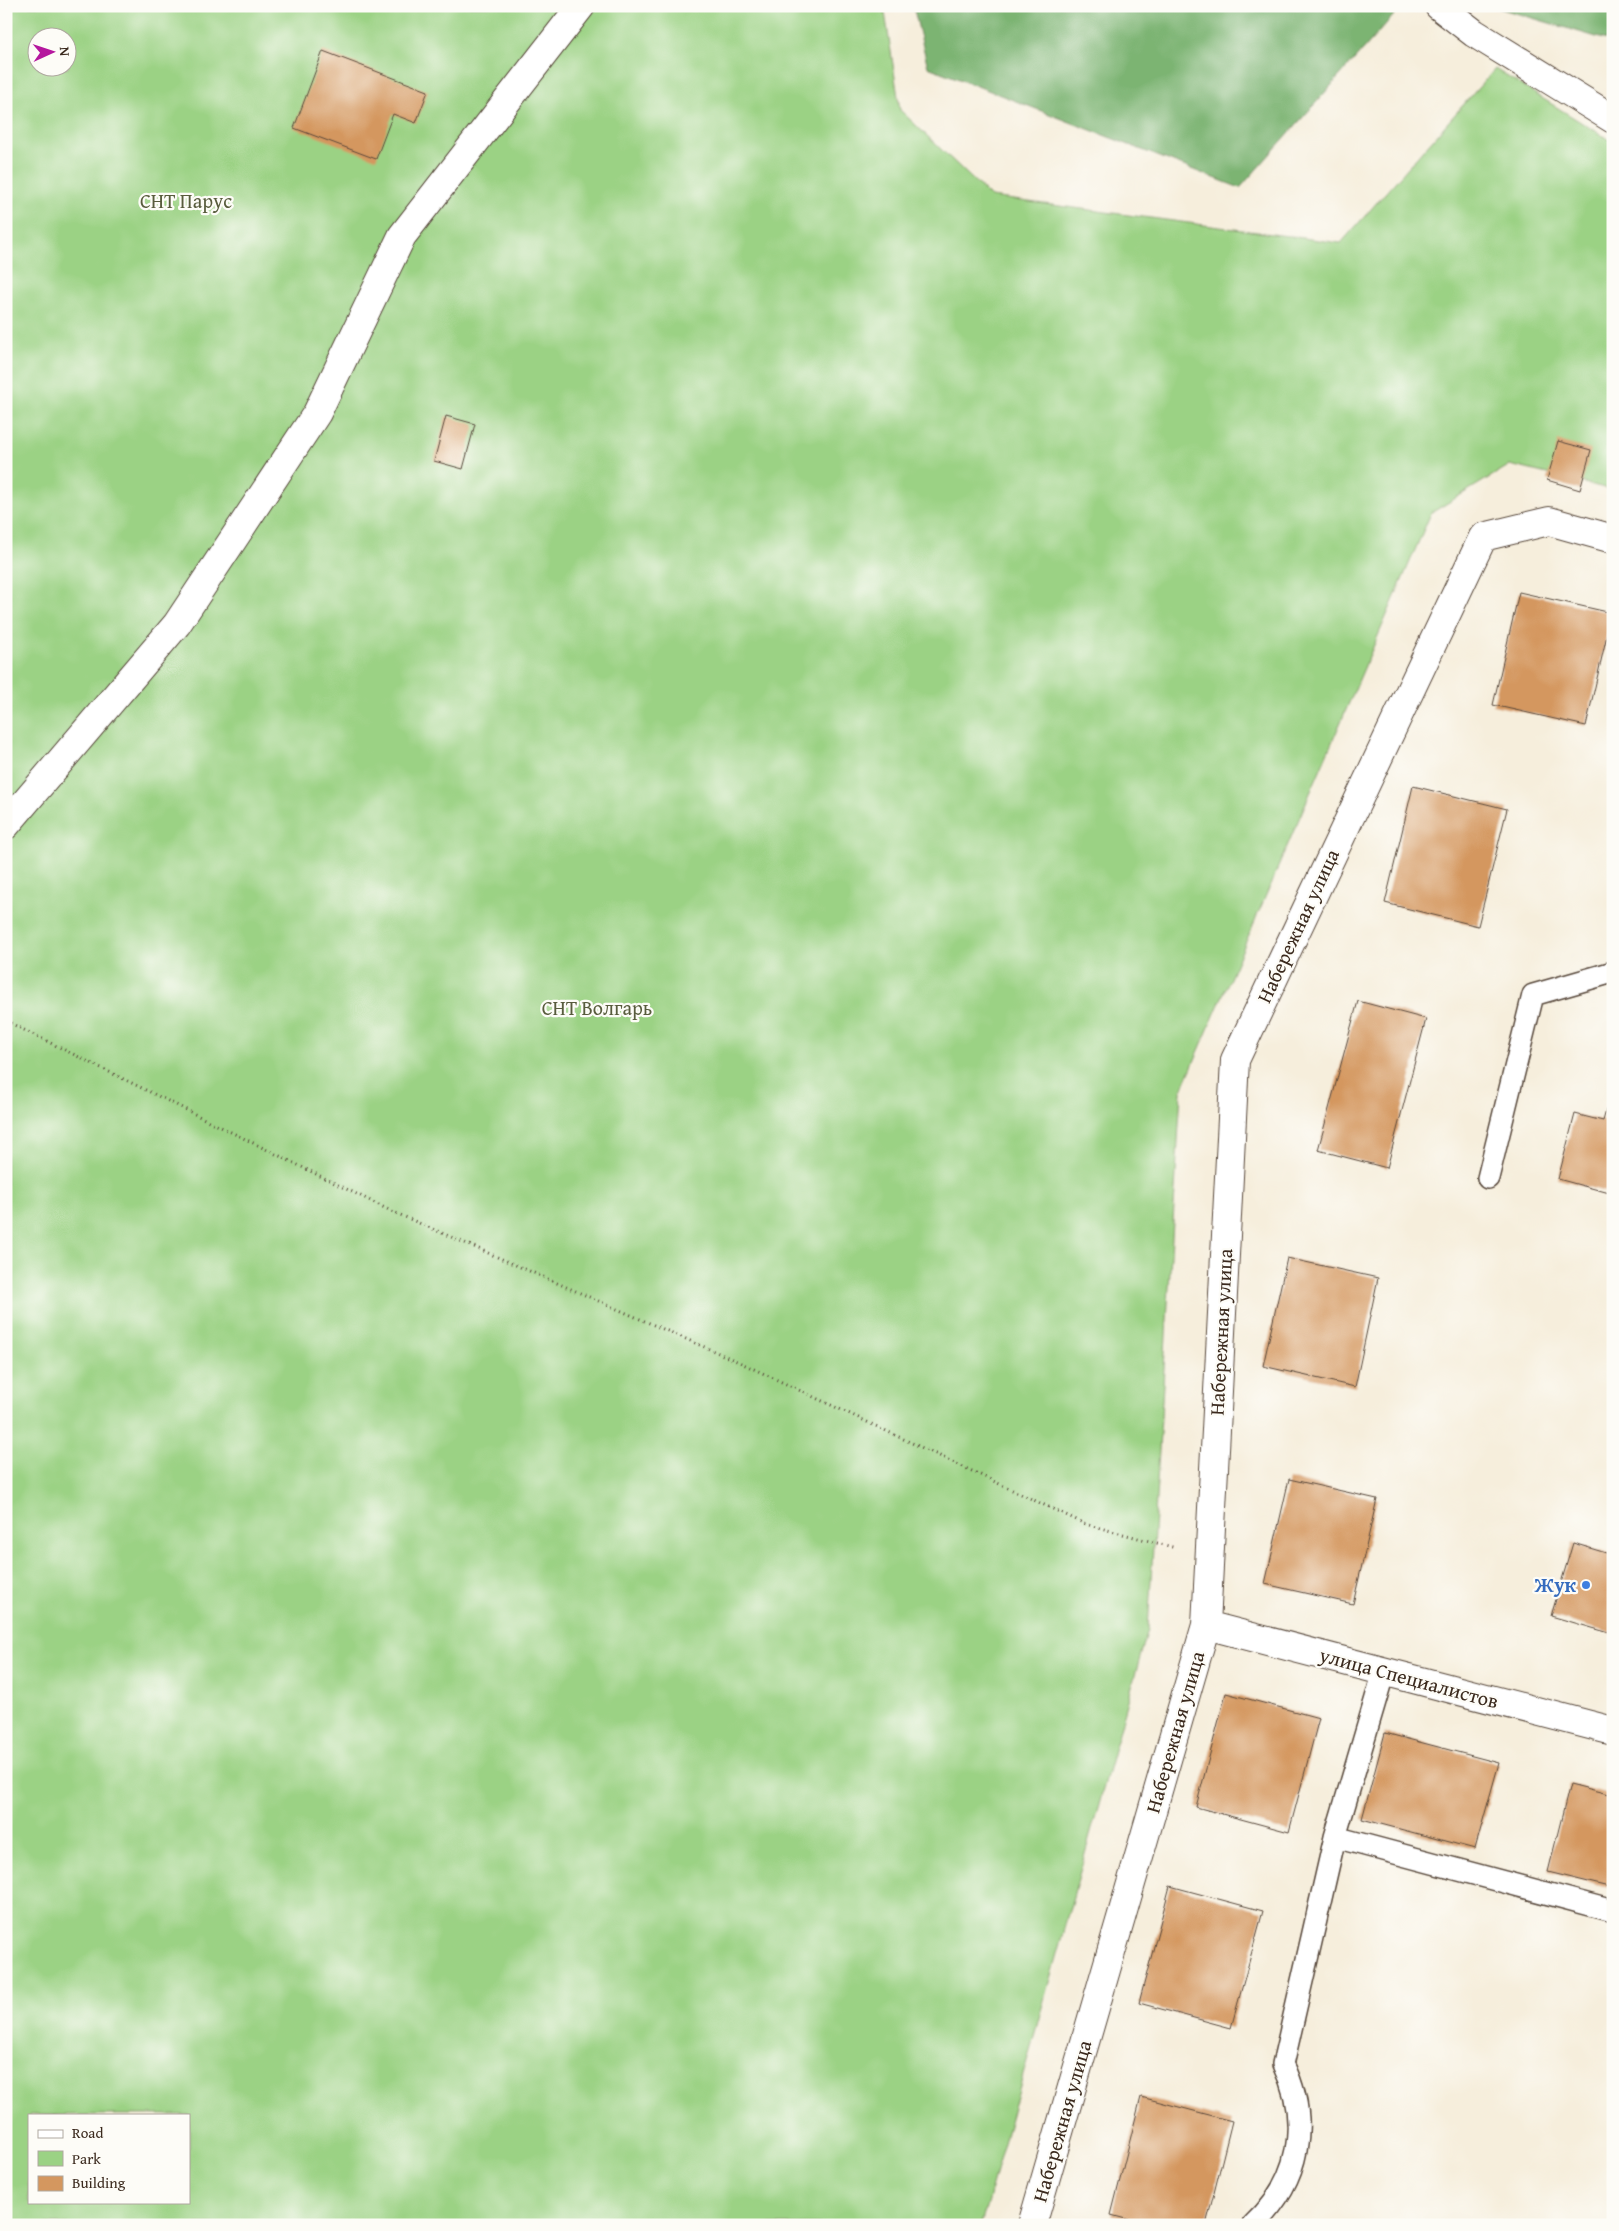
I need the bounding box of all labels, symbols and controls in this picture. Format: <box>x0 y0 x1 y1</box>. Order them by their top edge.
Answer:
north arrow <box>28 28 78 78</box>
text: N <box>55 46 75 57</box>
park label: СНТ Парус <box>140 186 232 215</box>
street label: Набережная улица <box>1249 844 1346 1008</box>
park label: СНТ Волгарь <box>542 993 652 1022</box>
street label: Набережная улица <box>1202 1247 1239 1416</box>
place label: Жук <box>1534 1570 1576 1599</box>
marker: Жук <box>1580 1579 1592 1591</box>
street label: улица Специалистов <box>1315 1639 1502 1715</box>
street label: Набережная улица <box>1138 1647 1212 1816</box>
street label: Набережная улица <box>1025 2036 1099 2205</box>
legend <box>28 2114 190 2204</box>
text: Road <box>72 2122 103 2143</box>
text: Park <box>72 2148 101 2169</box>
text: Building <box>72 2172 126 2193</box>

